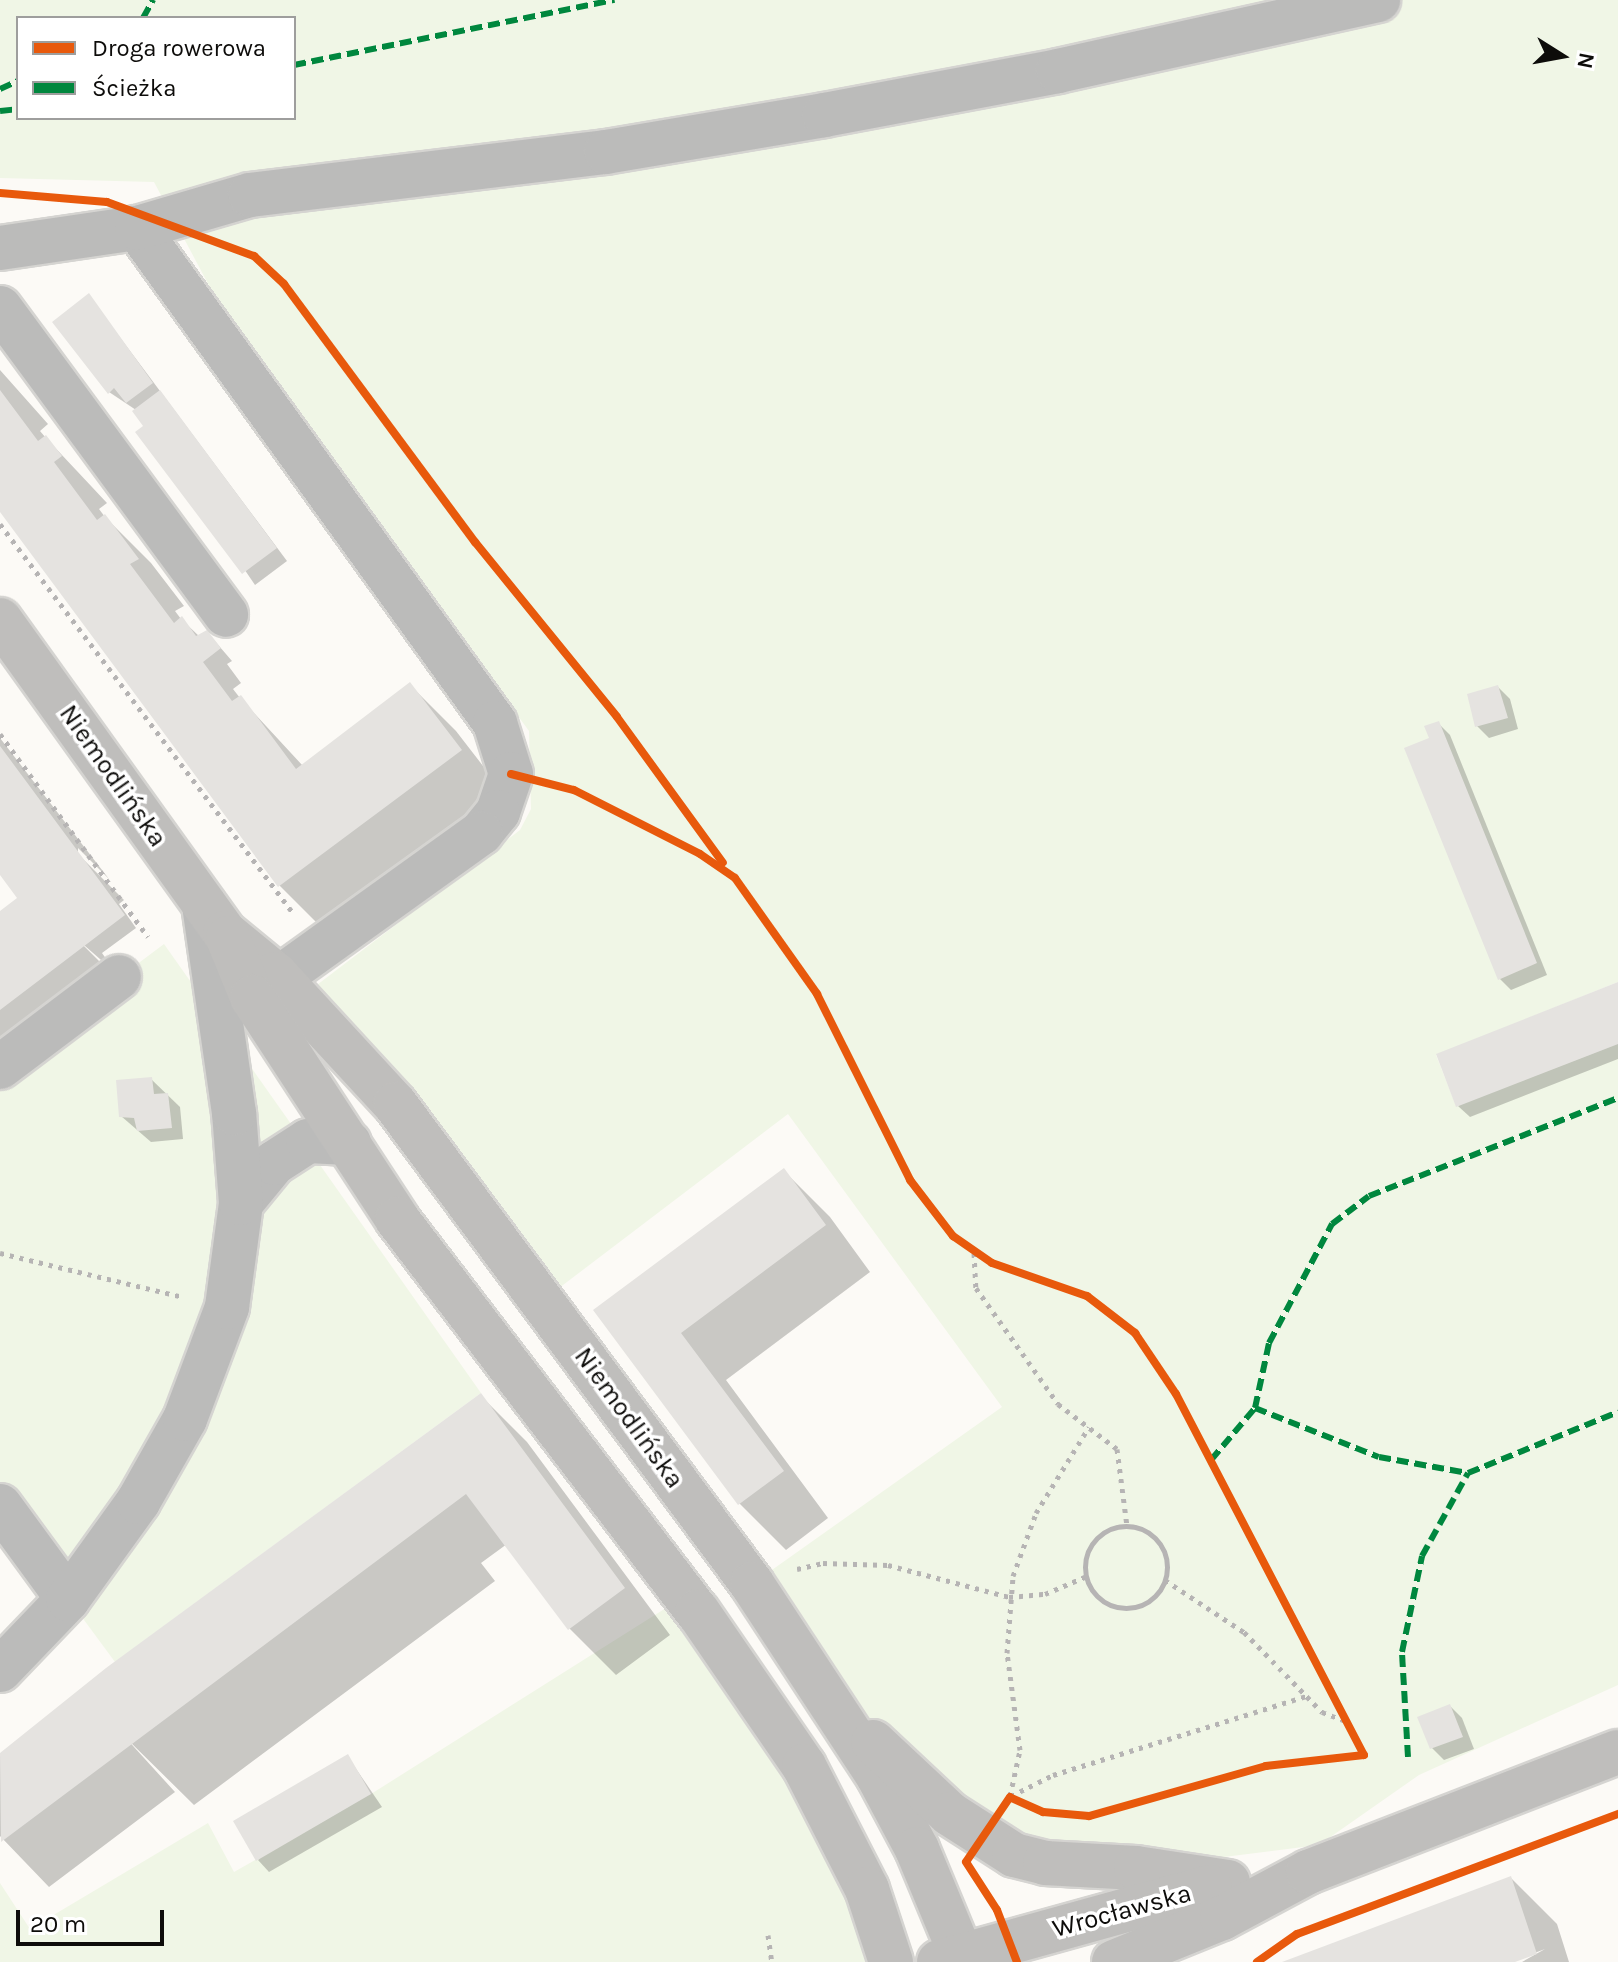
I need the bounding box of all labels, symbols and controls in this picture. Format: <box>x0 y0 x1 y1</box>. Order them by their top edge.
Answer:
legend <box>16 16 296 120</box>
north arrow <box>1522 16 1602 96</box>
text: Droga rowerowa <box>92 34 266 62</box>
text: N <box>1571 50 1600 71</box>
text: Ścieżka <box>92 74 177 102</box>
street label: Niemodlińska <box>53 699 173 853</box>
street label: Niemodlińska <box>568 1342 690 1494</box>
street label: Wrocławska <box>1049 1877 1195 1945</box>
scale bar <box>20 1894 168 1944</box>
text: 20 m <box>30 1910 86 1938</box>

